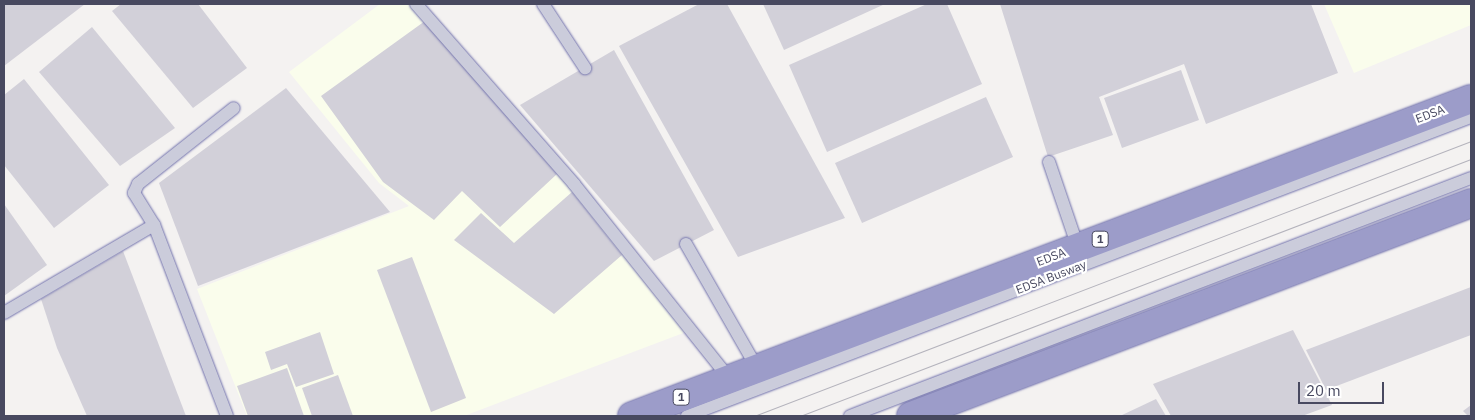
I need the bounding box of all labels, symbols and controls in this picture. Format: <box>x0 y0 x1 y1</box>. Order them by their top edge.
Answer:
street label: EDSA <box>1414 102 1446 126</box>
road number: 1 <box>1091 230 1109 248</box>
street label: EDSA <box>1035 245 1067 269</box>
street label: EDSA Busway <box>1014 257 1088 297</box>
scale bar <box>1300 372 1386 404</box>
text: 20 m <box>1306 381 1341 400</box>
road number: 1 <box>672 388 690 406</box>

